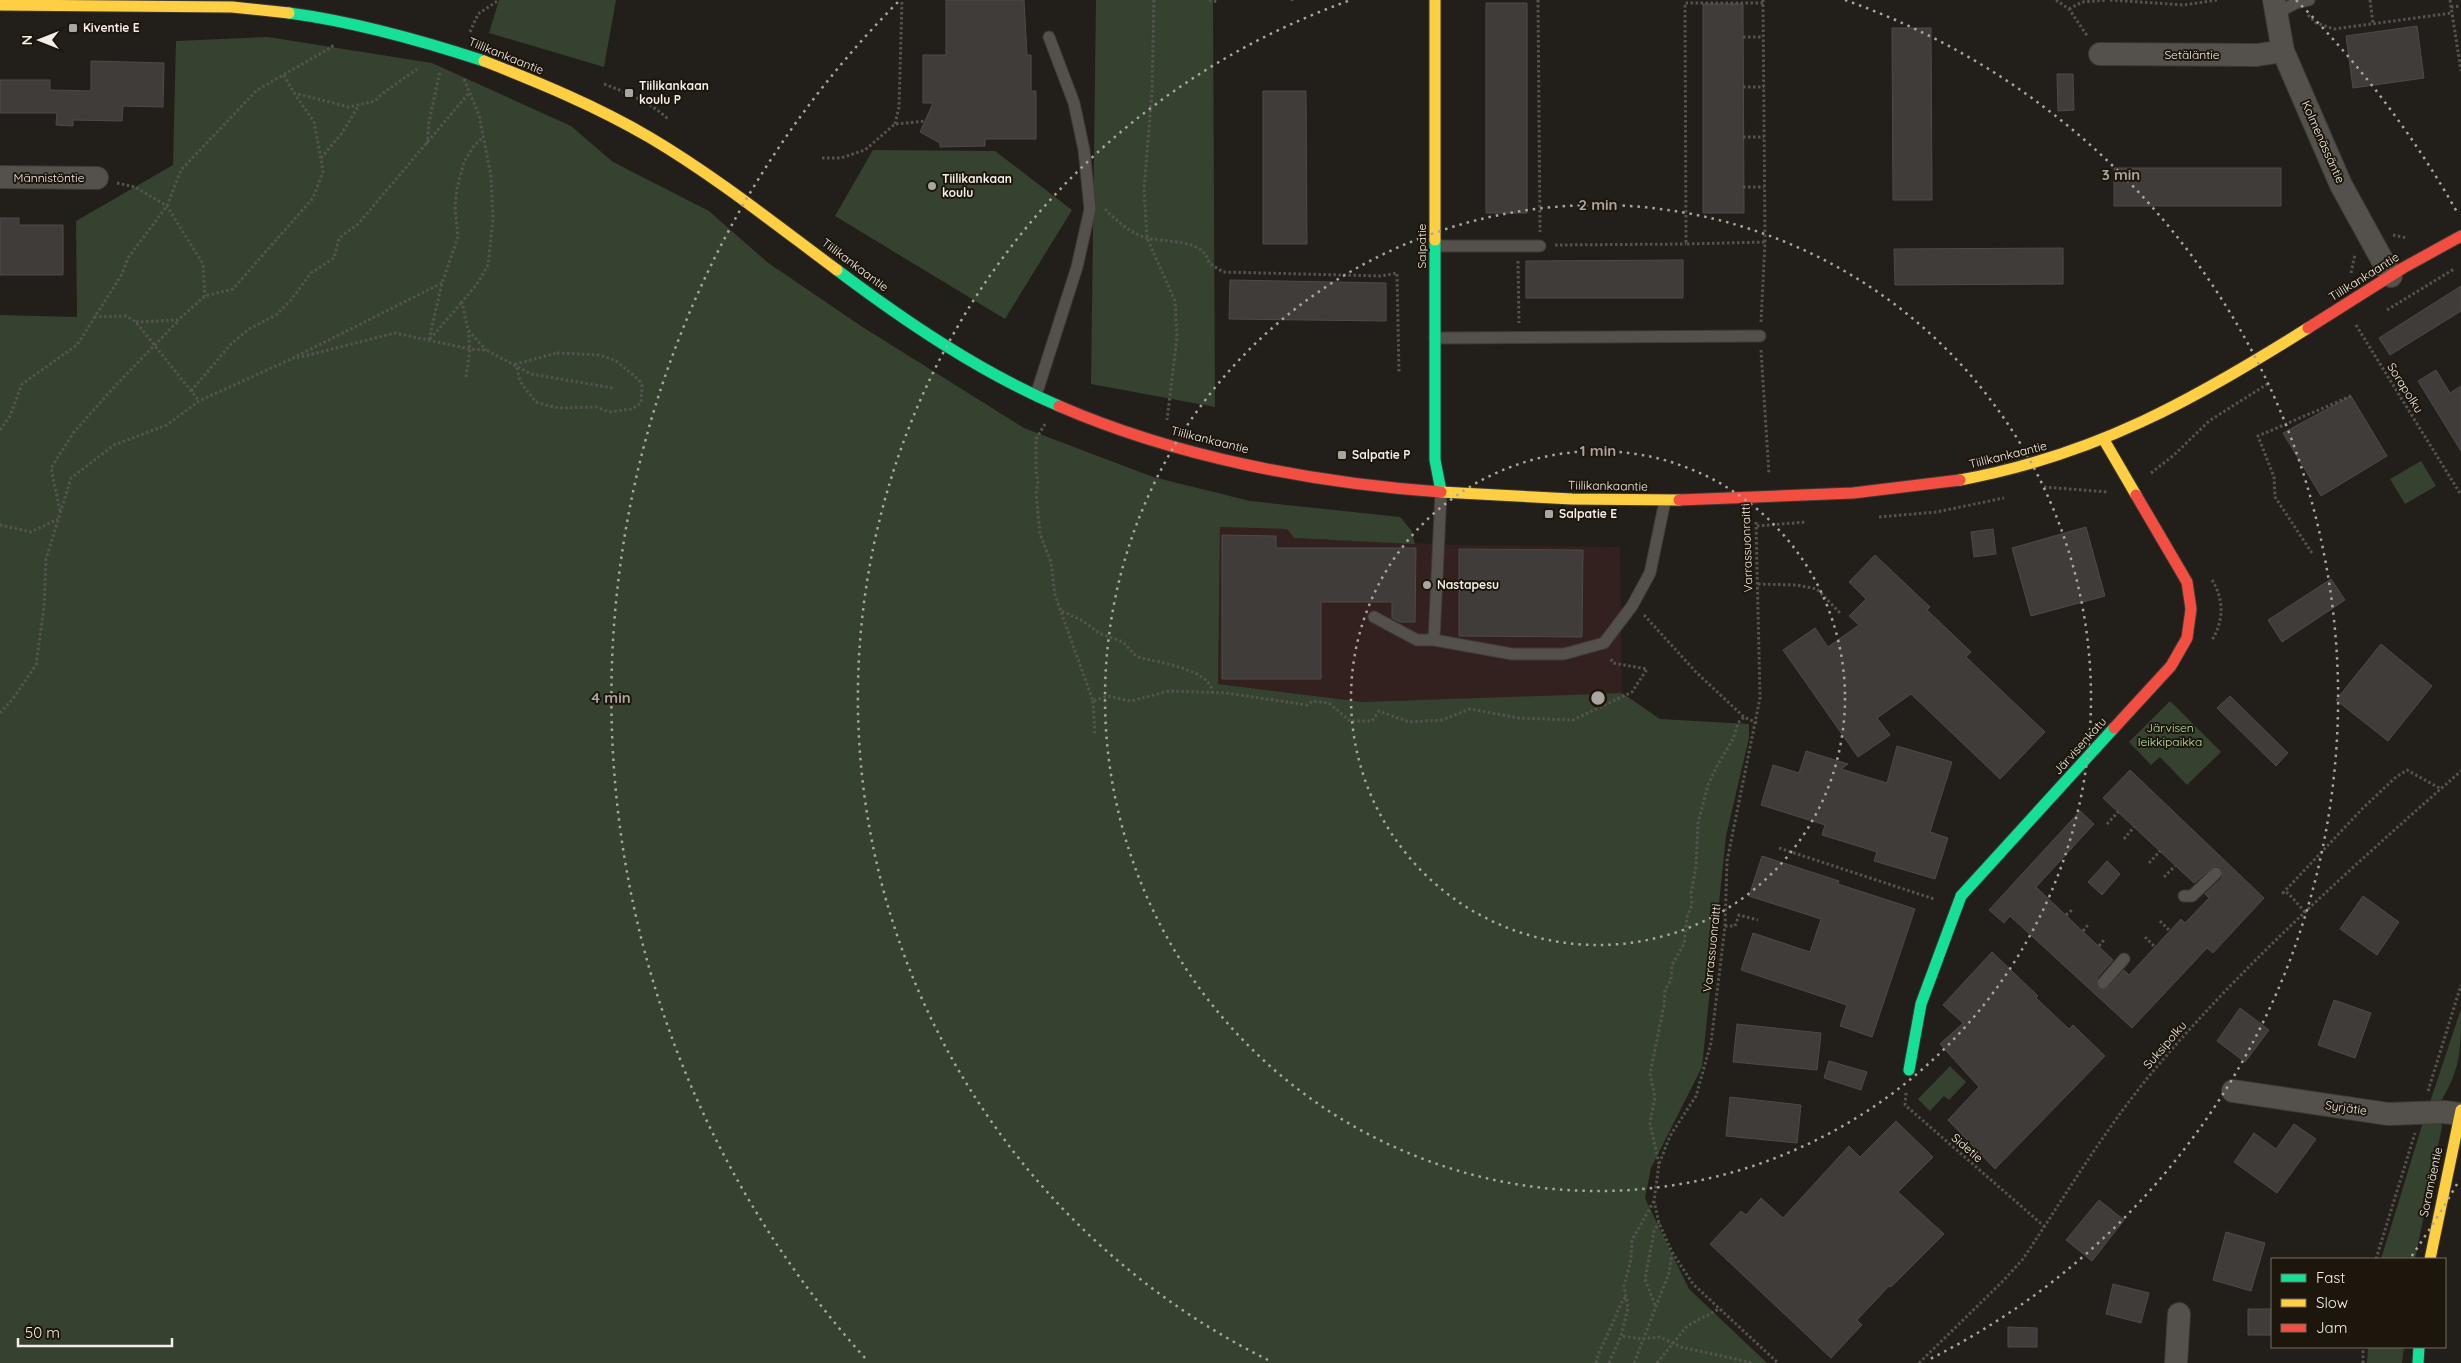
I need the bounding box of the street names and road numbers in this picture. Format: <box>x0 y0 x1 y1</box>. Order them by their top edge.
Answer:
street label: Tiilikankaantie <box>466 34 546 77</box>
street label: Setäläntie <box>2164 47 2220 62</box>
street label: Kolmenässäntie <box>2299 98 2348 186</box>
street label: Männistöntie <box>14 170 85 185</box>
street label: Salpatie <box>1414 223 1429 268</box>
street label: Tiilikankaantie <box>819 235 892 295</box>
street label: Tiilikankaantie <box>2326 249 2402 304</box>
street label: Sorapolku <box>2384 360 2427 416</box>
street label: Tiilikankaantie <box>1170 423 1251 456</box>
street label: Tiilikankaantie <box>1967 438 2049 471</box>
street label: Tiilikankaantie <box>1568 477 1648 494</box>
street label: Varrassuonraitti <box>1737 503 1756 593</box>
street label: Järvisenkatu <box>2050 714 2109 778</box>
street label: Varrassuonraitti <box>1699 903 1724 993</box>
street label: Suksipolku <box>2140 1018 2190 1072</box>
street label: Syrjätie <box>2324 1097 2368 1118</box>
street label: Sidetie <box>1949 1130 1986 1165</box>
street label: Soramäentie <box>2416 1145 2445 1218</box>

